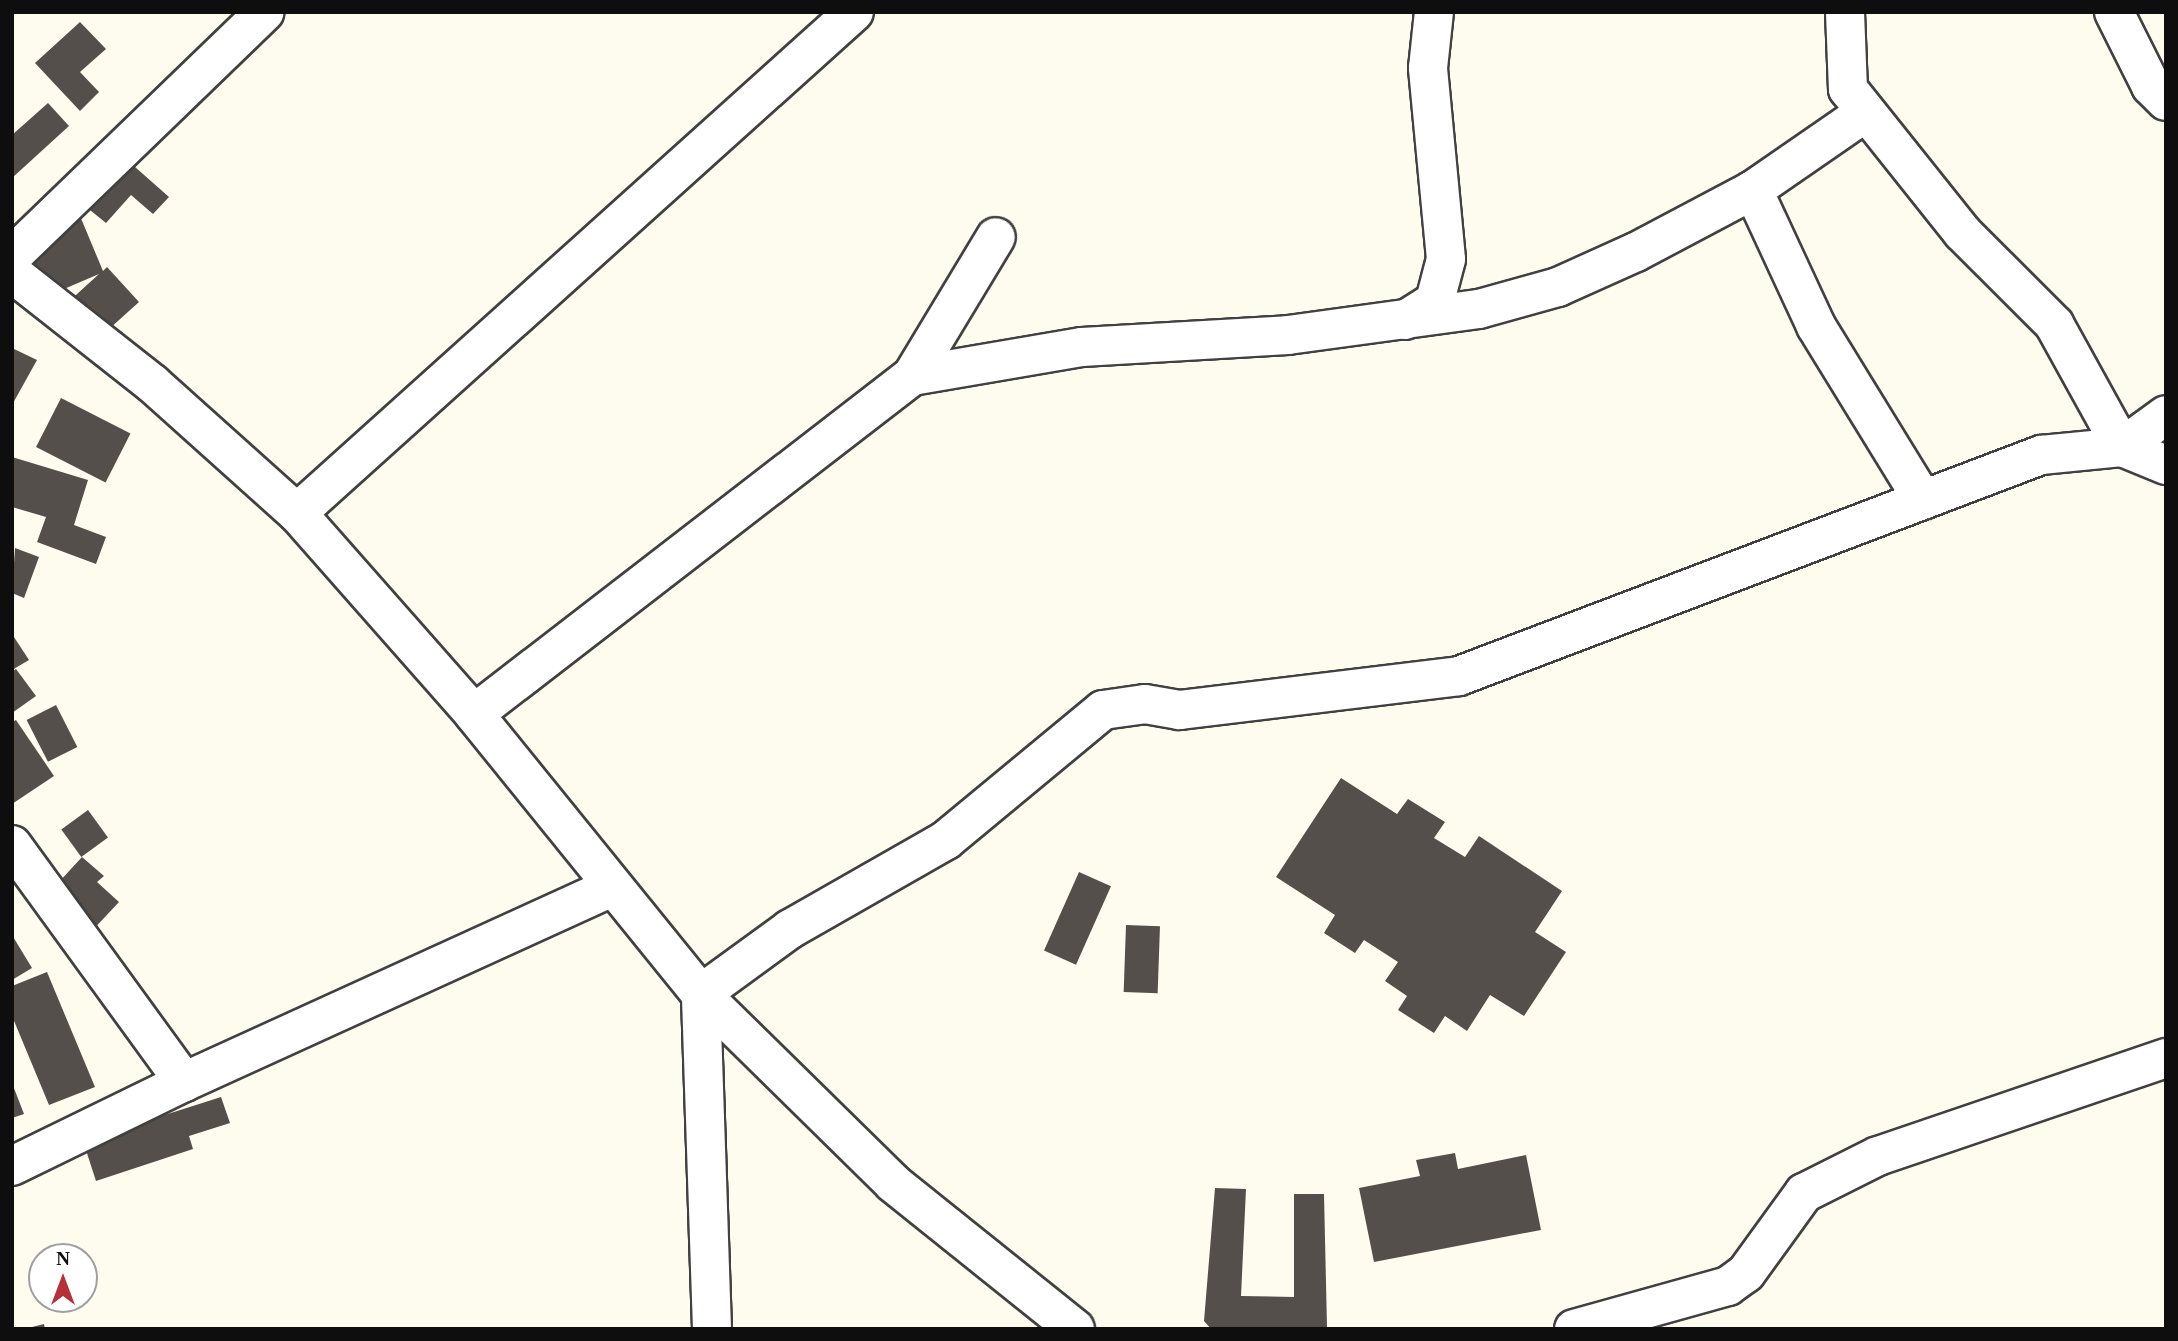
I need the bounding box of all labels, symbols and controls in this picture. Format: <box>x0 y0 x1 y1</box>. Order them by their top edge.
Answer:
north arrow <box>28 1243 98 1313</box>
text: N <box>56 1248 70 1269</box>

